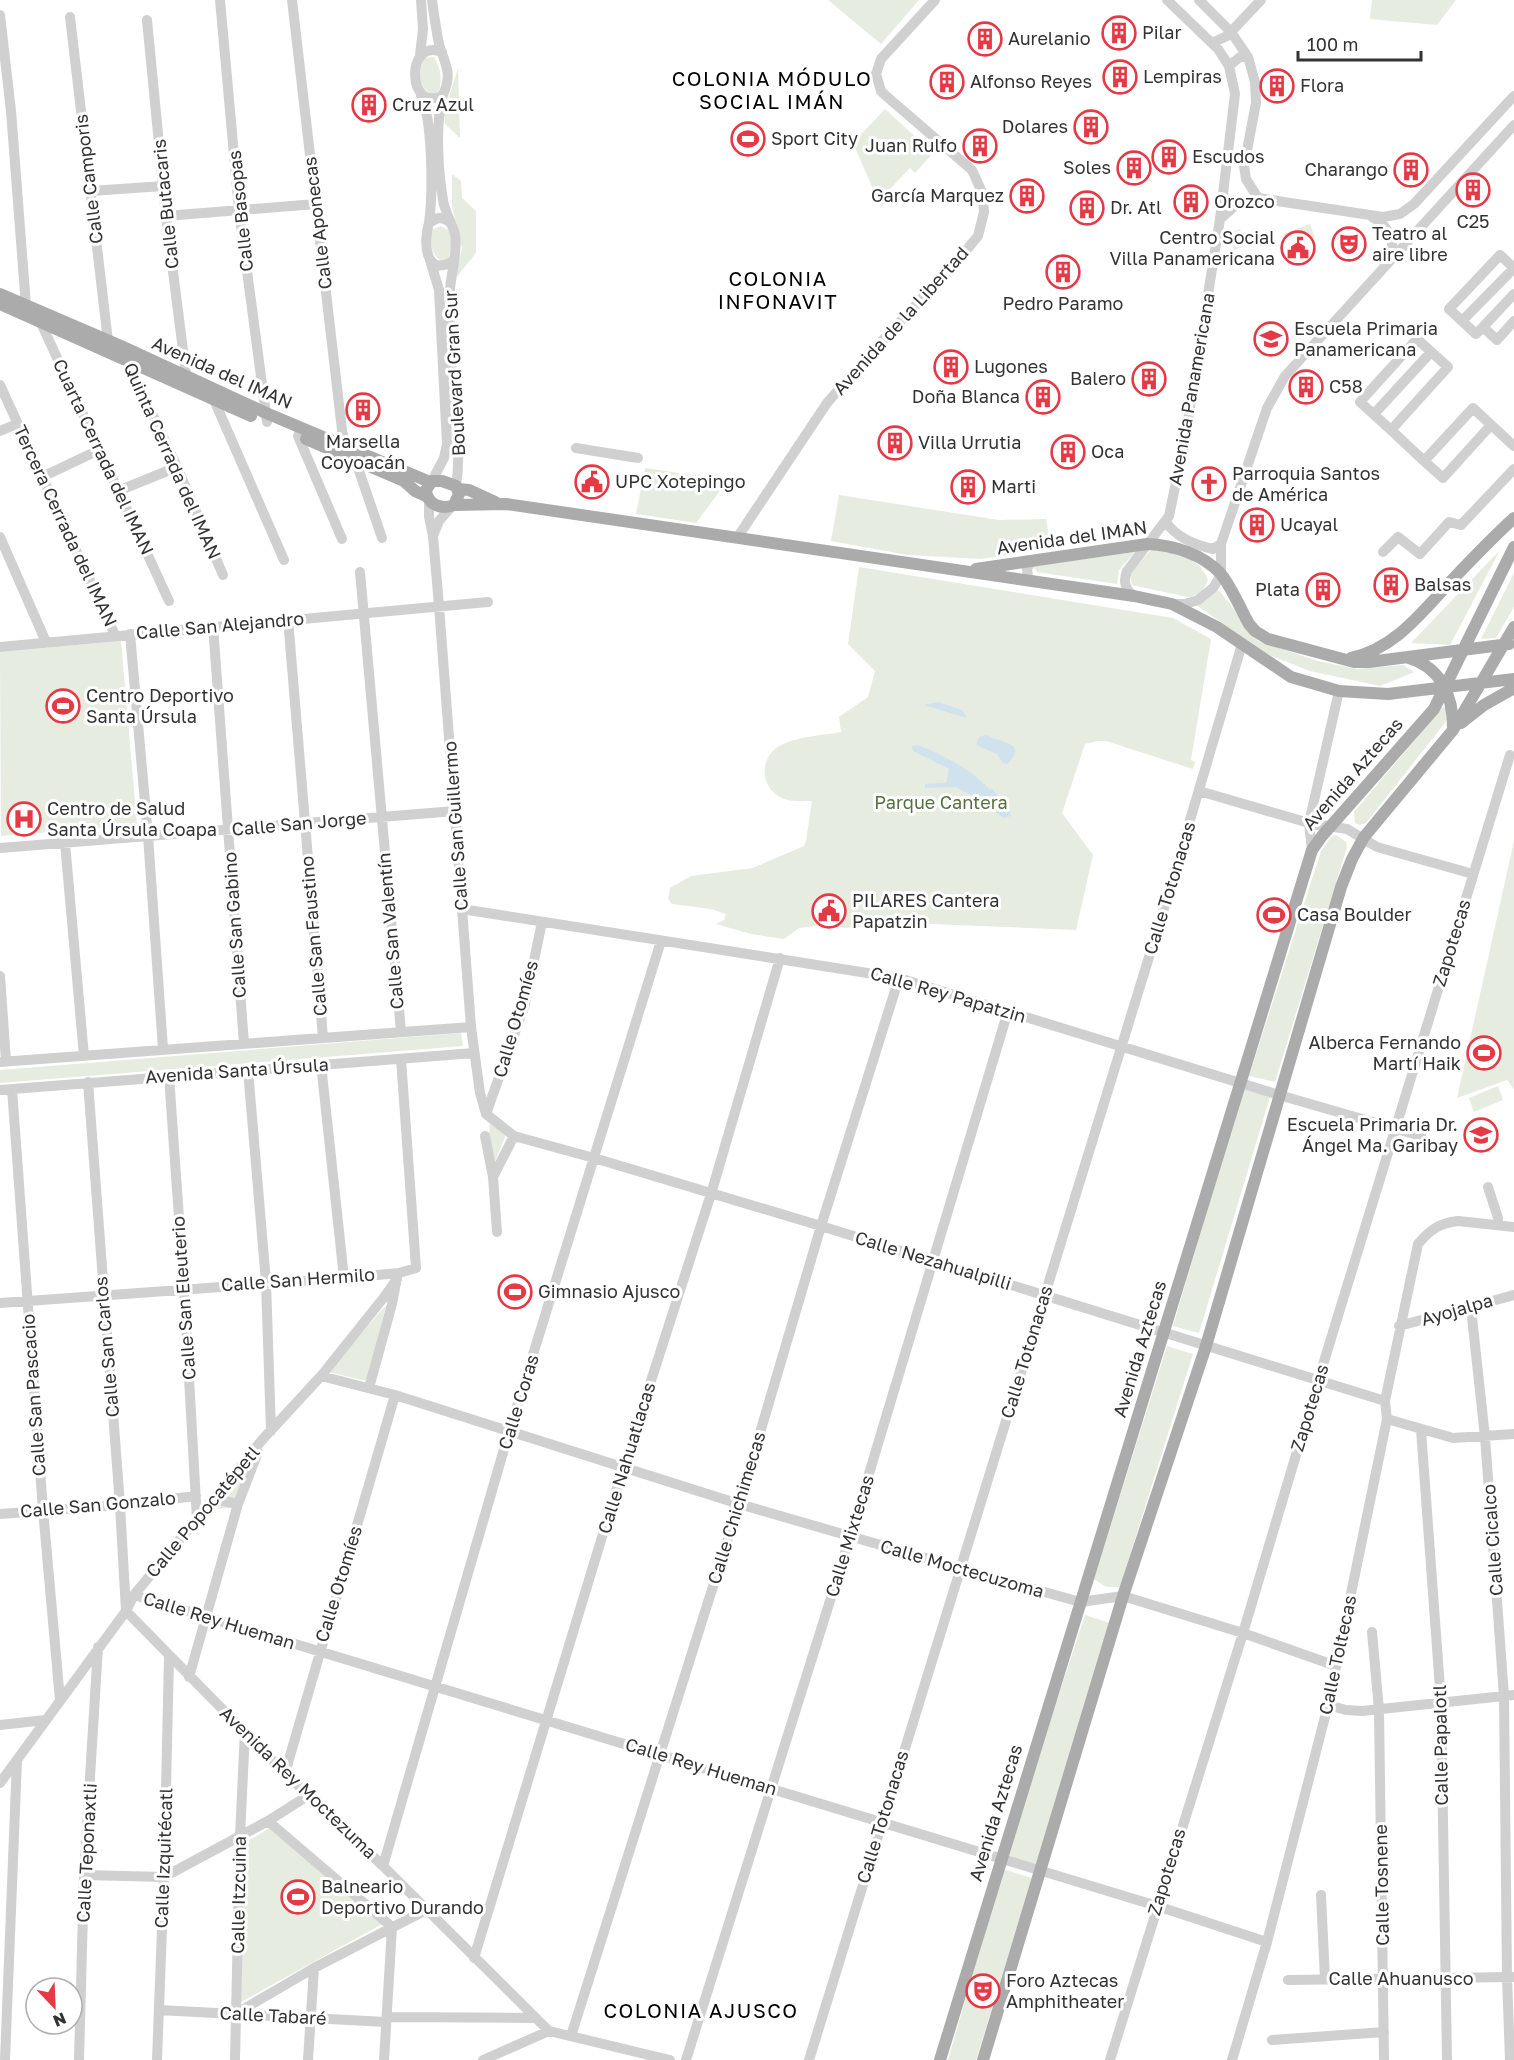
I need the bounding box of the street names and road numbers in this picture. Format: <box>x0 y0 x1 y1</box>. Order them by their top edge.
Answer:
street label: Calle Camporis <box>69 113 107 245</box>
street label: Calle Butacaris <box>147 138 183 270</box>
street label: Calle Basopas <box>223 149 257 273</box>
street label: Calle Aponecas <box>298 155 336 291</box>
street label: Avenida de la Libertad <box>828 242 973 399</box>
street label: Boulevard Gran Sur <box>439 289 469 457</box>
street label: Avenida Panamericana <box>1163 291 1219 487</box>
street label: Avenida del IMAN <box>149 331 296 413</box>
street label: Cuarta Cerrada del IMAN <box>49 355 159 558</box>
street label: Quinta Cerrada del IMAN <box>120 359 226 562</box>
street label: Tercera Cerrada del IMAN <box>10 421 122 630</box>
street label: Avenida del IMAN <box>995 516 1148 558</box>
street label: Calle San Alejandro <box>135 607 305 643</box>
street label: Avenida Aztecas <box>1297 713 1407 834</box>
street label: Calle San Guillermo <box>438 741 472 912</box>
street label: Calle San Jorge <box>231 806 367 840</box>
street label: Calle Totonacas <box>1138 819 1200 957</box>
street label: Calle San Gabino <box>218 851 250 999</box>
street label: Calle San Valentín <box>372 852 408 1010</box>
street label: Calle San Faustino <box>295 855 331 1017</box>
street label: Zapotecas <box>1427 896 1475 989</box>
street label: Calle Otomíes <box>488 958 542 1080</box>
street label: Calle Rey Papatzin <box>868 961 1029 1027</box>
street label: Avenida Santa Úrsula <box>145 1053 329 1087</box>
street label: Calle San Eleuterio <box>166 1215 200 1381</box>
street label: Calle Nezahualpilli <box>852 1226 1014 1294</box>
street label: Calle San Hermilo <box>220 1263 376 1295</box>
street label: Calle San Carlos <box>89 1276 123 1418</box>
street label: Avenida Aztecas <box>1108 1278 1170 1420</box>
street label: Calle Totonacas <box>995 1283 1057 1421</box>
street label: Ayojalpa <box>1418 1288 1495 1330</box>
street label: Calle San Pascacio <box>16 1313 50 1477</box>
street label: Calle Coras <box>493 1351 543 1452</box>
street label: Zapotecas <box>1285 1361 1333 1454</box>
street label: Calle Nahuatlacas <box>593 1379 660 1536</box>
street label: Calle Chichimecas <box>702 1429 770 1587</box>
street label: Calle Popocatépetl <box>141 1441 264 1582</box>
street label: Calle Mixtecas <box>820 1472 878 1599</box>
street label: Calle Cicalco <box>1477 1483 1507 1597</box>
street label: Calle San Gonzalo <box>19 1486 177 1522</box>
street label: Calle Otomíes <box>310 1523 366 1645</box>
street label: Calle Moctecuzoma <box>878 1534 1047 1602</box>
street label: Calle Rey Hueman <box>141 1586 298 1654</box>
street label: Calle Toltecas <box>1314 1593 1360 1717</box>
street label: Calle Papalotl <box>1428 1684 1452 1806</box>
street label: Avenida Rey Moctezuma <box>216 1702 382 1863</box>
street label: Calle Rey Hueman <box>623 1732 780 1800</box>
street label: Avenida Aztecas <box>964 1742 1026 1884</box>
street label: Calle Totonacas <box>851 1748 913 1886</box>
street label: Calle Teponaxtli <box>71 1783 101 1923</box>
street label: Calle Izquitécatl <box>150 1787 176 1929</box>
street label: Calle Tosnene <box>1369 1824 1393 1946</box>
street label: Zapotecas <box>1142 1825 1190 1918</box>
street label: Calle Itzcuina <box>226 1836 250 1954</box>
street label: Calle Ahuanusco <box>1329 1967 1474 1989</box>
street label: Calle Tabaré <box>219 2001 327 2029</box>

